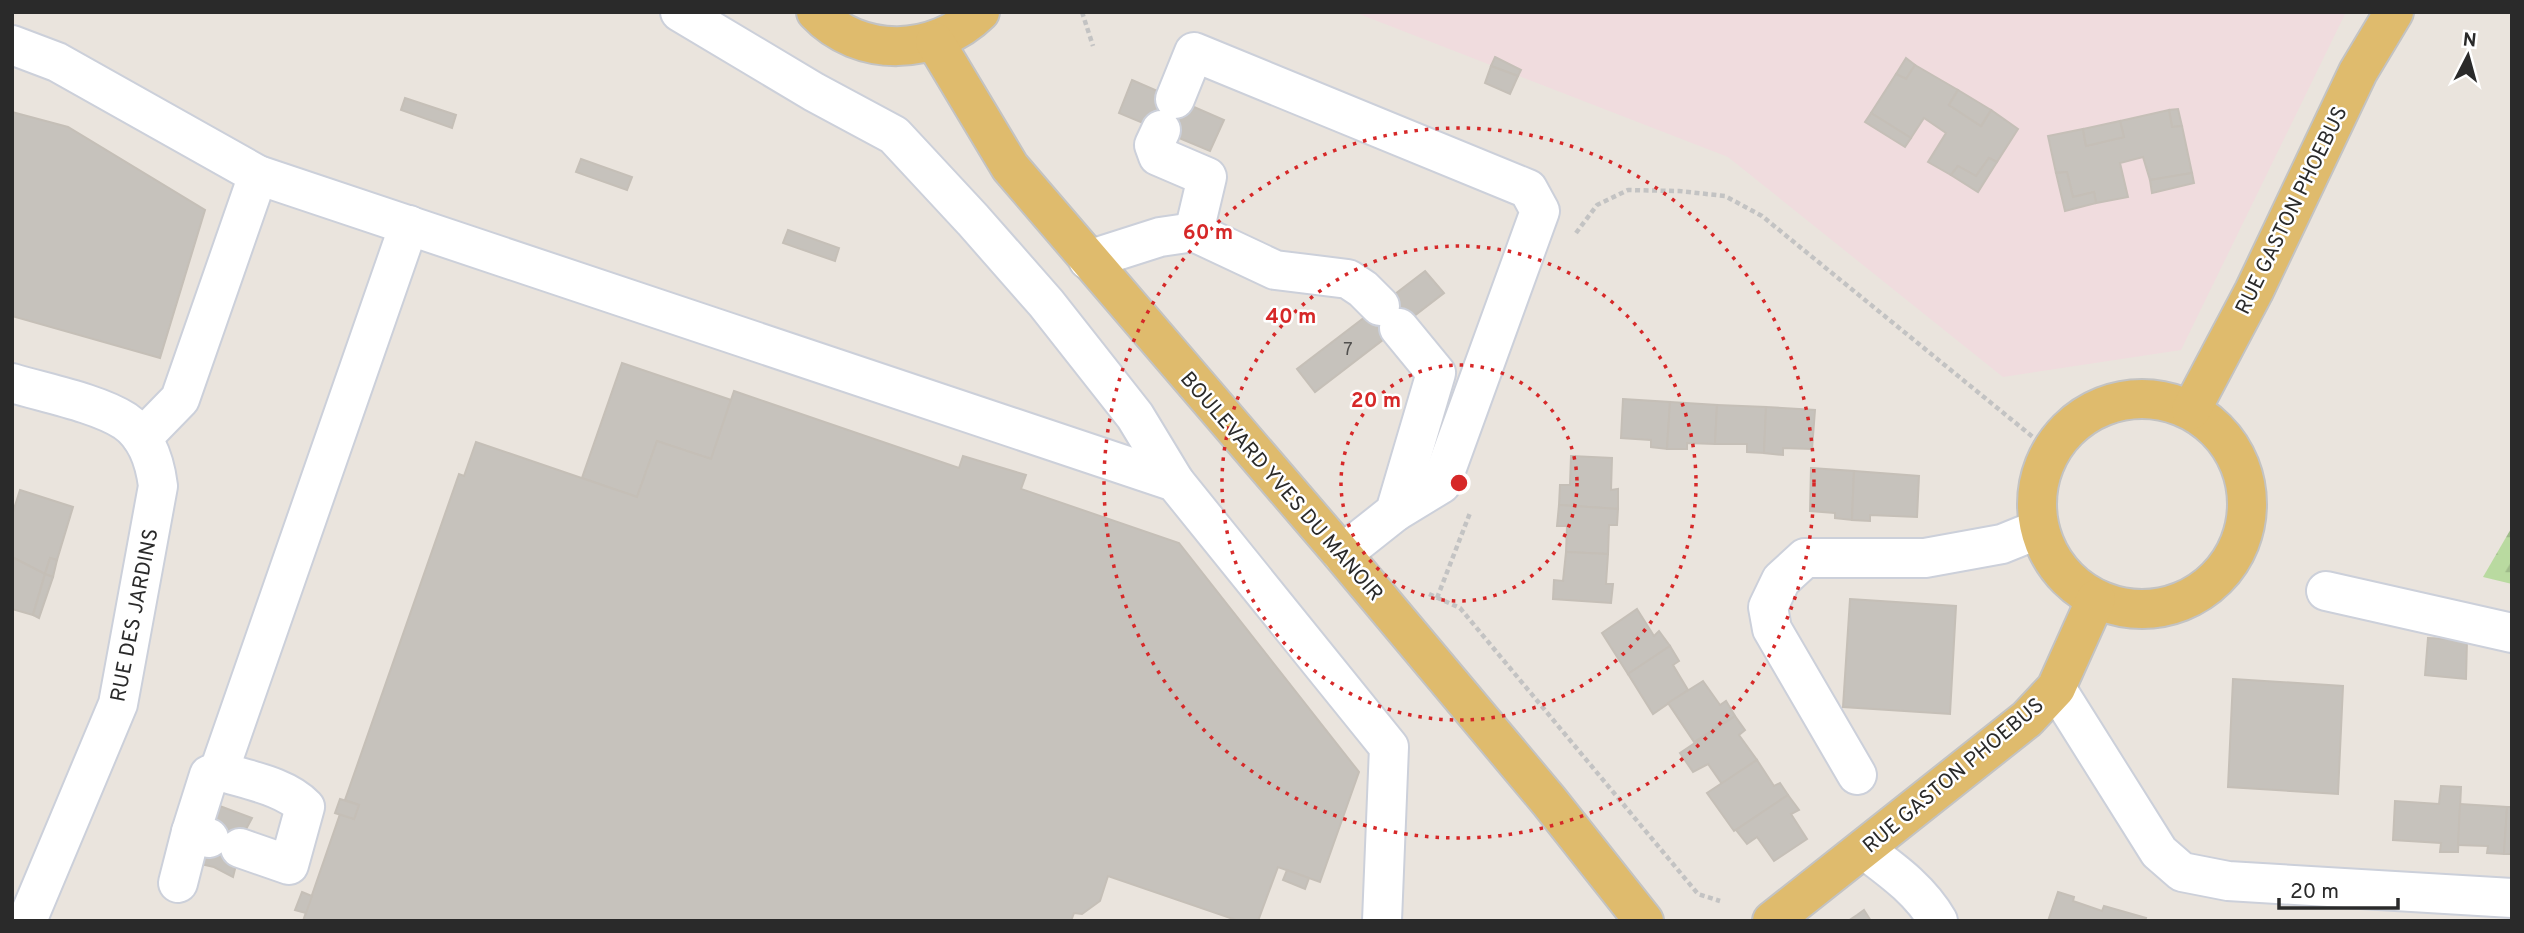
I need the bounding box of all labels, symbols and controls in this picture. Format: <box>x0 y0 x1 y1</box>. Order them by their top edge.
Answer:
north arrow <box>2433 21 2503 91</box>
text: N <box>2462 28 2478 54</box>
street label: RUE GASTON PHOEBUS <box>2230 102 2355 319</box>
text: 60 m <box>1183 220 1233 247</box>
text: 40 m <box>1266 304 1316 331</box>
house number: 7 <box>1343 339 1353 362</box>
street label: BOULEVARD YVES DU MANOIR <box>1174 366 1388 608</box>
text: 20 m <box>1351 388 1401 415</box>
centre of rings <box>1447 471 1471 495</box>
street label: RUE DES JARDINS <box>105 526 166 704</box>
street label: RUE GASTON PHOEBUS <box>1858 692 2050 860</box>
scale bar <box>2279 866 2398 910</box>
text: 20 m <box>2290 879 2339 906</box>

